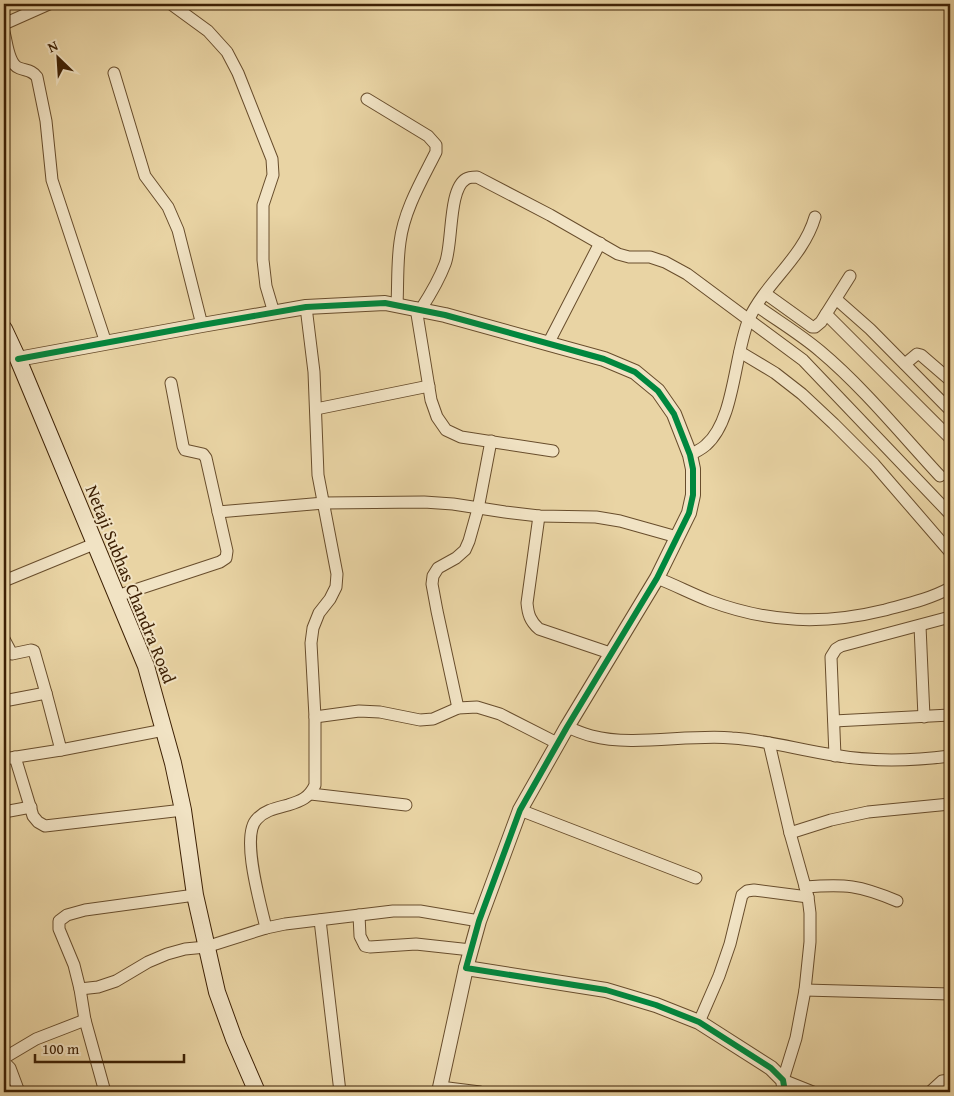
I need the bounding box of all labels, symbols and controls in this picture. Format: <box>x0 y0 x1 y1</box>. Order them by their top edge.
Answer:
north arrow <box>32 32 82 82</box>
text: N <box>44 35 62 57</box>
street label: Netaji Subhas Chandra Road <box>79 481 183 688</box>
scale bar <box>35 1031 184 1063</box>
text: 100 m <box>42 1038 80 1059</box>

